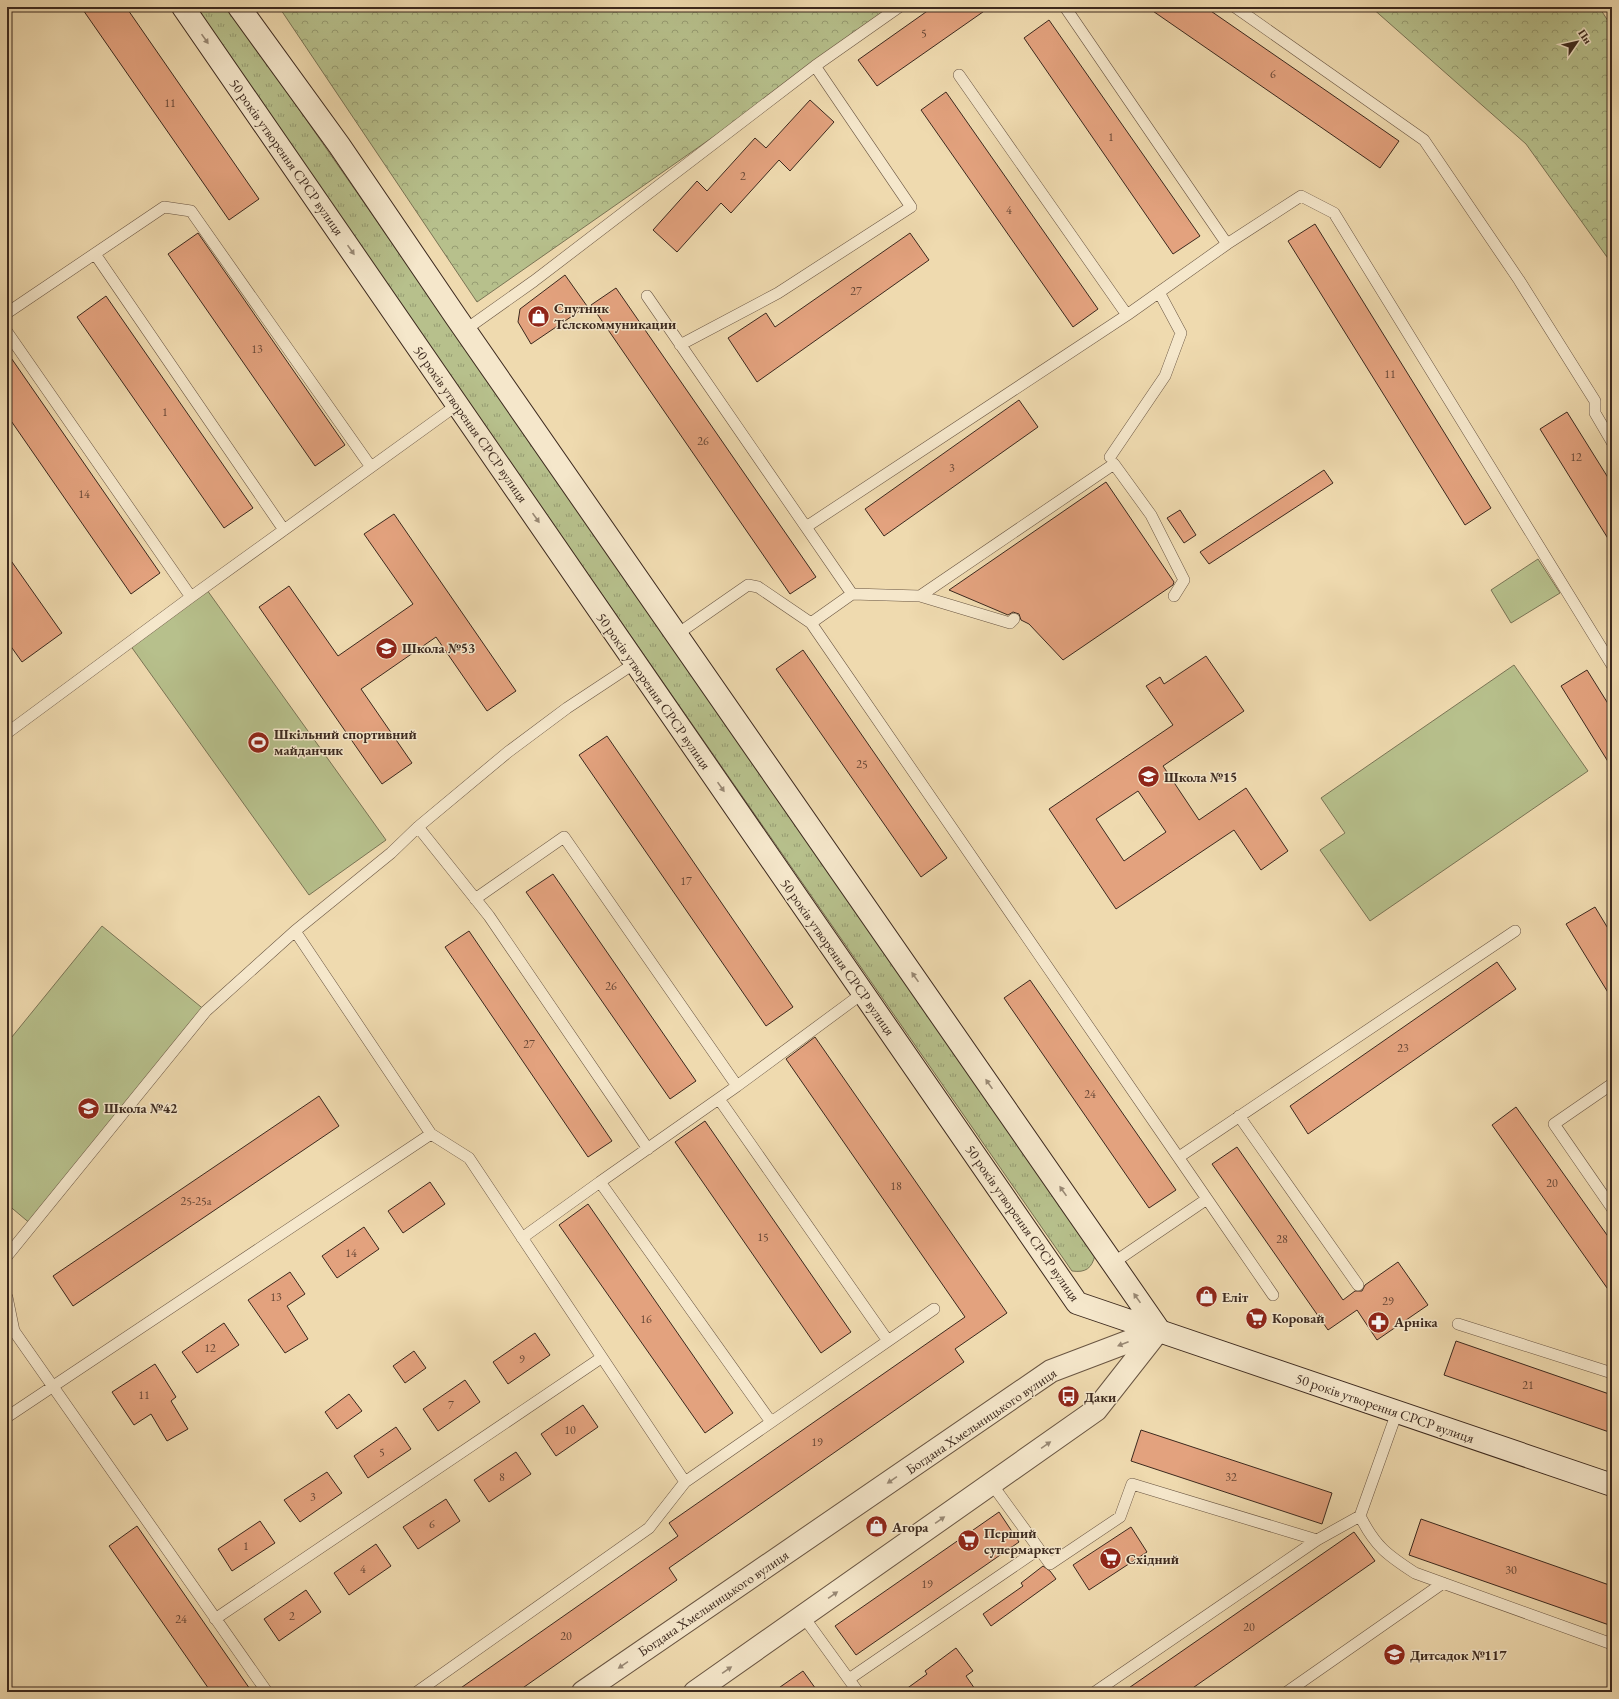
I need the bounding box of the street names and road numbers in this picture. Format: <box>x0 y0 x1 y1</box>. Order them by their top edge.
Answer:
street label: 50 років утворення СРСР вулиця <box>226 75 348 239</box>
street label: 50 років утворення СРСР вулиця <box>410 342 532 506</box>
street label: 50 років утворення СРСР вулиця <box>593 609 715 773</box>
street label: 50 років утворення СРСР вулиця <box>777 875 899 1039</box>
street label: 50 років утворення СРСР вулиця <box>962 1141 1084 1305</box>
street label: Богдана Хмельницького вулиця <box>902 1364 1060 1478</box>
street label: 50 років утворення СРСР вулиця <box>1293 1369 1477 1447</box>
street label: Богдана Хмельницького вулиця <box>634 1546 792 1660</box>

